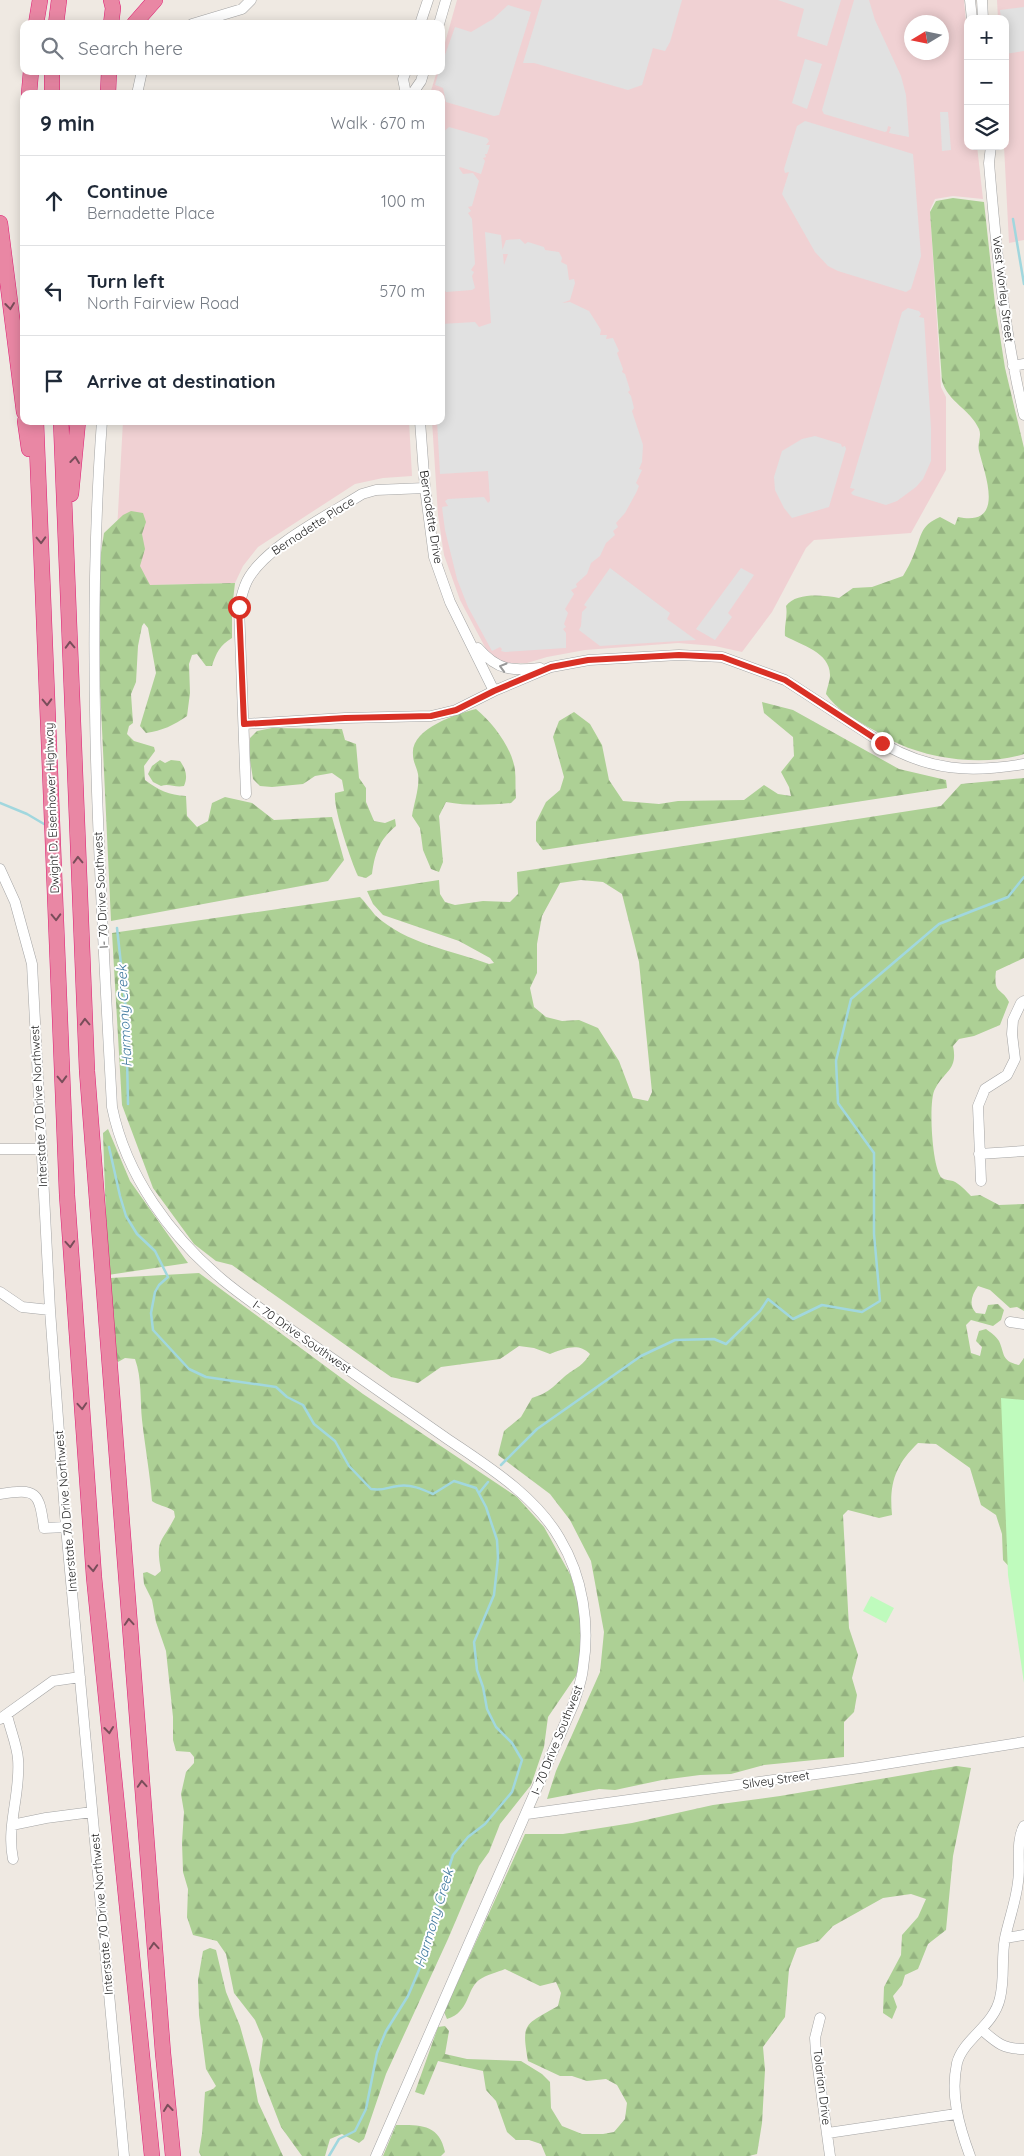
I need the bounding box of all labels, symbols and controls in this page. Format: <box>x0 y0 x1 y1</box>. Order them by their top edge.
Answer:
north arrow <box>904 15 949 60</box>
map controls <box>964 15 1009 150</box>
button: + <box>964 15 1009 60</box>
search box <box>20 20 445 75</box>
icon: search <box>38 34 66 62</box>
text: Search here <box>78 36 183 60</box>
button: − <box>964 60 1009 105</box>
button: layers <box>964 105 1009 150</box>
text: 9 min <box>40 110 95 136</box>
text: Walk · 670 m <box>331 113 425 133</box>
text: Continue <box>87 179 168 203</box>
icon: ahead <box>40 187 68 215</box>
text: 100 m <box>381 191 425 211</box>
text: Bernadette Place <box>87 203 215 223</box>
street label: West Worley Street <box>990 235 1017 343</box>
text: Turn left <box>87 269 165 293</box>
icon: left <box>40 277 68 305</box>
text: 570 m <box>380 281 425 301</box>
text: North Fairview Road <box>87 293 239 313</box>
one-way arrow <box>4 303 15 311</box>
icon: arrive <box>40 367 68 395</box>
text: Arrive at destination <box>87 369 276 393</box>
one-way arrow <box>69 456 80 464</box>
street label: Bernadette Drive <box>417 469 446 565</box>
street label: Bernadette Place <box>268 493 357 558</box>
one-way arrow <box>36 536 46 544</box>
route start <box>228 596 251 619</box>
one-way arrow <box>64 641 75 649</box>
one-way arrow <box>499 662 508 673</box>
one-way arrow <box>42 699 53 707</box>
street label: Dwight D. Eisenhower Highway <box>41 722 62 894</box>
route end <box>871 732 894 755</box>
street label: I- 70 Drive Southwest <box>90 831 111 949</box>
one-way arrow <box>73 855 84 863</box>
one-way arrow <box>50 913 61 921</box>
water label: Harmony Creek <box>112 963 136 1068</box>
one-way arrow <box>80 1018 90 1026</box>
street label: Interstate 70 Drive Northwest <box>27 1025 50 1187</box>
one-way arrow <box>57 1076 68 1084</box>
one-way arrow <box>65 1240 76 1248</box>
street label: I- 70 Drive Southwest <box>250 1297 354 1376</box>
one-way arrow <box>76 1402 87 1410</box>
street label: Interstate 70 Drive Northwest <box>51 1430 80 1592</box>
one-way arrow <box>88 1565 99 1573</box>
one-way arrow <box>124 1617 135 1625</box>
street label: I- 70 Drive Southwest <box>528 1683 585 1797</box>
one-way arrow <box>103 1726 114 1734</box>
street label: Silvey Street <box>741 1767 810 1792</box>
one-way arrow <box>136 1779 147 1787</box>
street label: Interstate 70 Drive Northwest <box>87 1833 116 1995</box>
water label: Harmony Creek <box>410 1865 458 1970</box>
one-way arrow <box>149 1941 160 1949</box>
street label: Tolarian Drive <box>810 2048 835 2126</box>
one-way arrow <box>163 2103 174 2111</box>

